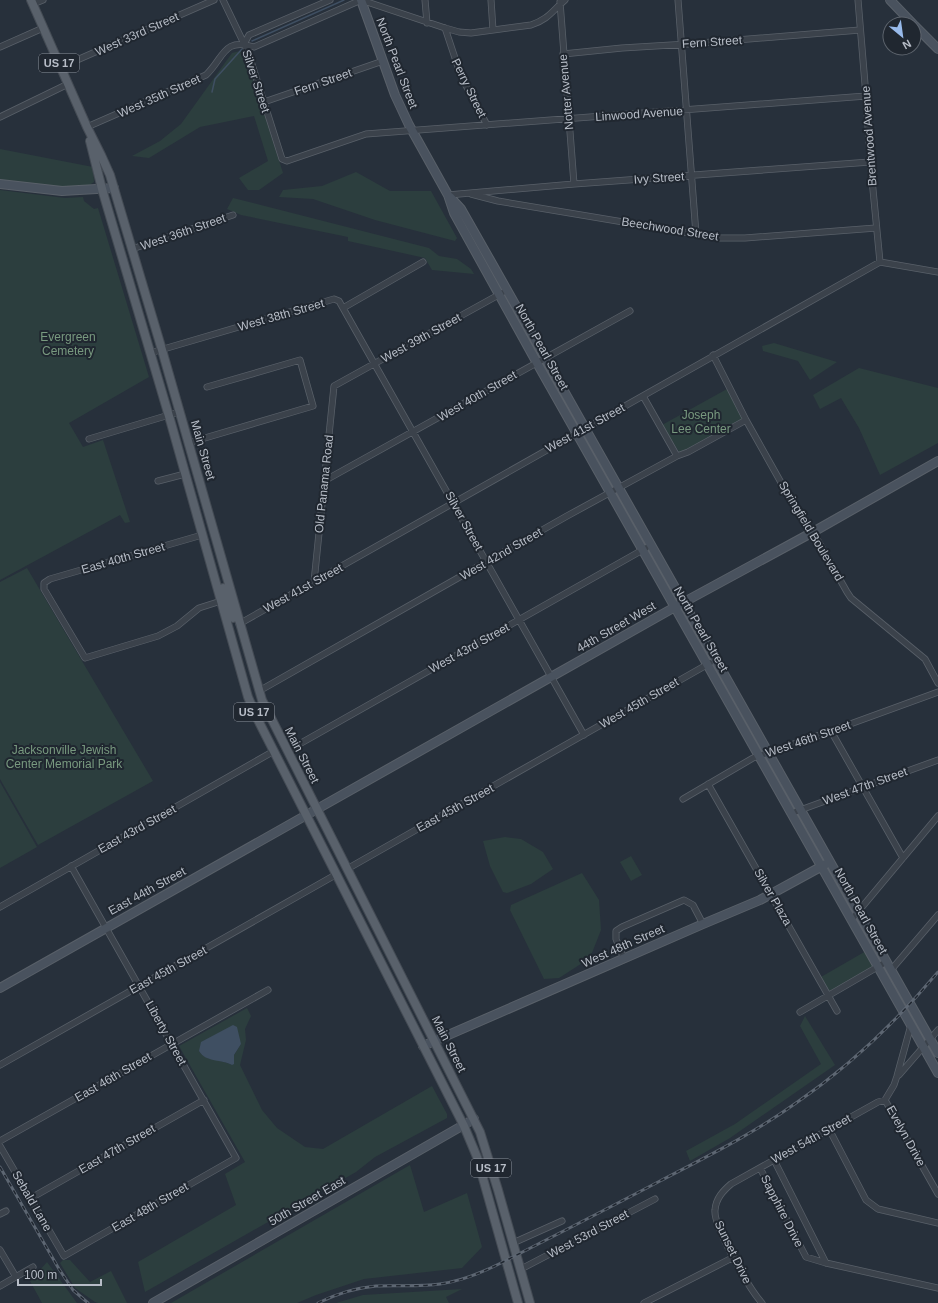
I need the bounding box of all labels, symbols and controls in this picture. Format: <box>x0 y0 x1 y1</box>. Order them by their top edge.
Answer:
street label: West 33rd Street <box>93 9 181 59</box>
street label: North Pearl Street <box>373 16 421 111</box>
north arrow <box>882 16 922 56</box>
street label: Fern Street <box>682 33 743 51</box>
text: N <box>900 38 913 52</box>
street label: Silver Street <box>239 48 273 115</box>
street label: Notter Avenue <box>556 53 576 130</box>
road number: US 17 <box>39 54 79 72</box>
street label: Perry Street <box>449 56 490 120</box>
street label: Fern Street <box>292 65 354 98</box>
street label: West 35th Street <box>115 71 203 121</box>
street label: Brentwood Avenue <box>858 85 879 187</box>
street label: Linwood Avenue <box>595 104 684 124</box>
street label: Ivy Street <box>633 169 685 187</box>
street label: West 36th Street <box>139 211 228 253</box>
street label: Beechwood Street <box>620 214 720 244</box>
street label: West 38th Street <box>236 296 326 334</box>
street label: North Pearl Street <box>513 302 572 393</box>
street label: West 39th Street <box>379 310 464 366</box>
park label: Evergreen Cemetery <box>40 330 96 358</box>
street label: West 40th Street <box>435 367 520 424</box>
street label: West 41st Street <box>543 400 628 456</box>
park label: Joseph Lee Center <box>671 408 731 436</box>
street label: Main Street <box>188 419 218 482</box>
street label: Old Panama Road <box>312 434 336 534</box>
street label: Springfield Boulevard <box>776 479 846 583</box>
street label: Silver Street <box>442 489 486 554</box>
street label: West 42nd Street <box>457 524 545 583</box>
street label: East 40th Street <box>80 539 167 577</box>
street label: West 41st Street <box>261 560 346 616</box>
street label: North Pearl Street <box>671 584 731 675</box>
street label: 44th Street West <box>574 598 659 655</box>
street label: West 43rd Street <box>426 620 512 676</box>
street label: West 45th Street <box>597 674 682 731</box>
road number: US 17 <box>234 703 274 721</box>
street label: West 46th Street <box>764 718 853 760</box>
street label: Main Street <box>282 724 322 786</box>
park label: Jacksonville Jewish Center Memorial Park <box>6 743 123 771</box>
street label: West 47th Street <box>821 764 910 808</box>
street label: East 45th Street <box>414 781 497 835</box>
street label: East 43rd Street <box>96 802 179 856</box>
street label: East 44th Street <box>106 864 189 918</box>
street label: Silver Plaza <box>751 866 795 928</box>
street label: North Pearl Street <box>832 866 891 957</box>
street label: West 48th Street <box>579 921 667 971</box>
street label: East 45th Street <box>127 943 210 997</box>
street label: Liberty Street <box>143 998 190 1068</box>
street label: Main Street <box>429 1013 469 1075</box>
street label: East 46th Street <box>72 1049 154 1105</box>
street label: Evelyn Drive <box>884 1103 929 1169</box>
street label: West 54th Street <box>769 1111 854 1167</box>
street label: East 47th Street <box>76 1121 158 1177</box>
road number: US 17 <box>471 1159 511 1177</box>
street label: Sebald Lane <box>9 1168 55 1234</box>
street label: Sapphire Drive <box>758 1172 806 1250</box>
street label: 50th Street East <box>266 1173 348 1229</box>
street label: East 48th Street <box>109 1179 191 1235</box>
street label: West 53rd Street <box>545 1206 632 1261</box>
street label: Sunset Drive <box>712 1218 754 1286</box>
scale bar <box>18 1261 101 1287</box>
text: 100 m <box>24 1268 57 1282</box>

